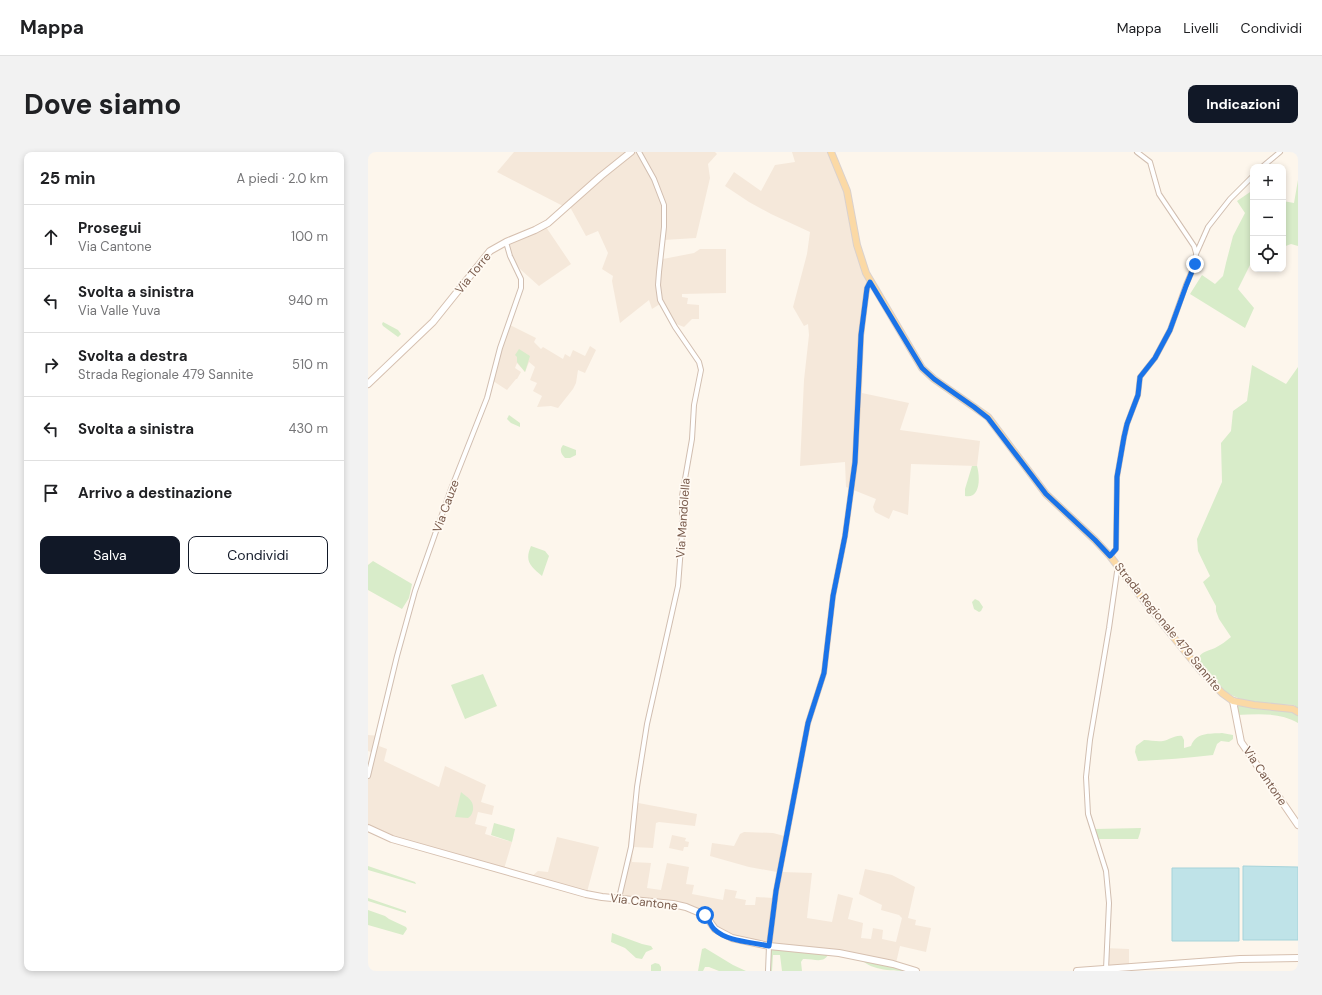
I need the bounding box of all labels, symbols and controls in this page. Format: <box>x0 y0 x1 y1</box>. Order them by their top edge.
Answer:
text: Mappa <box>20 15 84 40</box>
text: Mappa <box>1117 19 1161 37</box>
text: Livelli <box>1183 19 1219 37</box>
text: Condividi <box>1241 19 1302 37</box>
button: Indicazioni <box>1188 85 1298 123</box>
text: Dove siamo <box>24 86 181 123</box>
map controls <box>1250 164 1286 272</box>
button: + <box>1250 164 1286 200</box>
text: 25 min <box>40 167 96 189</box>
text: A piedi · 2.0 km <box>236 170 328 187</box>
button: − <box>1250 200 1286 236</box>
text: Prosegui <box>78 218 141 238</box>
icon: ahead <box>40 226 62 248</box>
text: 100 m <box>291 228 328 245</box>
button: locate <box>1250 236 1286 272</box>
text: Via Cantone <box>78 238 152 255</box>
street label: Via Torre <box>451 249 495 297</box>
route end <box>1186 255 1204 273</box>
text: Svolta a sinistra <box>78 282 194 302</box>
icon: left <box>40 290 62 312</box>
text: 940 m <box>288 292 328 309</box>
text: Via Valle Yuva <box>78 302 160 319</box>
text: Svolta a destra <box>78 346 188 366</box>
icon: right <box>40 354 62 376</box>
text: 510 m <box>292 356 328 373</box>
text: Strada Regionale 479 Sannite <box>78 366 253 383</box>
icon: left <box>40 418 62 440</box>
text: Svolta a sinistra <box>78 419 194 439</box>
text: 430 m <box>288 420 328 437</box>
street label: Via Cauze <box>429 477 463 535</box>
street label: Via Mandolella <box>672 477 694 559</box>
icon: arrive <box>40 482 62 504</box>
text: Arrivo a destinazione <box>78 483 232 503</box>
button: Salva <box>40 536 180 574</box>
button: Condividi <box>188 536 328 574</box>
street label: Strada Regionale 479 Sannite <box>1111 559 1225 695</box>
street label: Via Cantone <box>1239 743 1291 809</box>
street label: Via Cantone <box>609 890 679 914</box>
route start <box>696 906 714 924</box>

